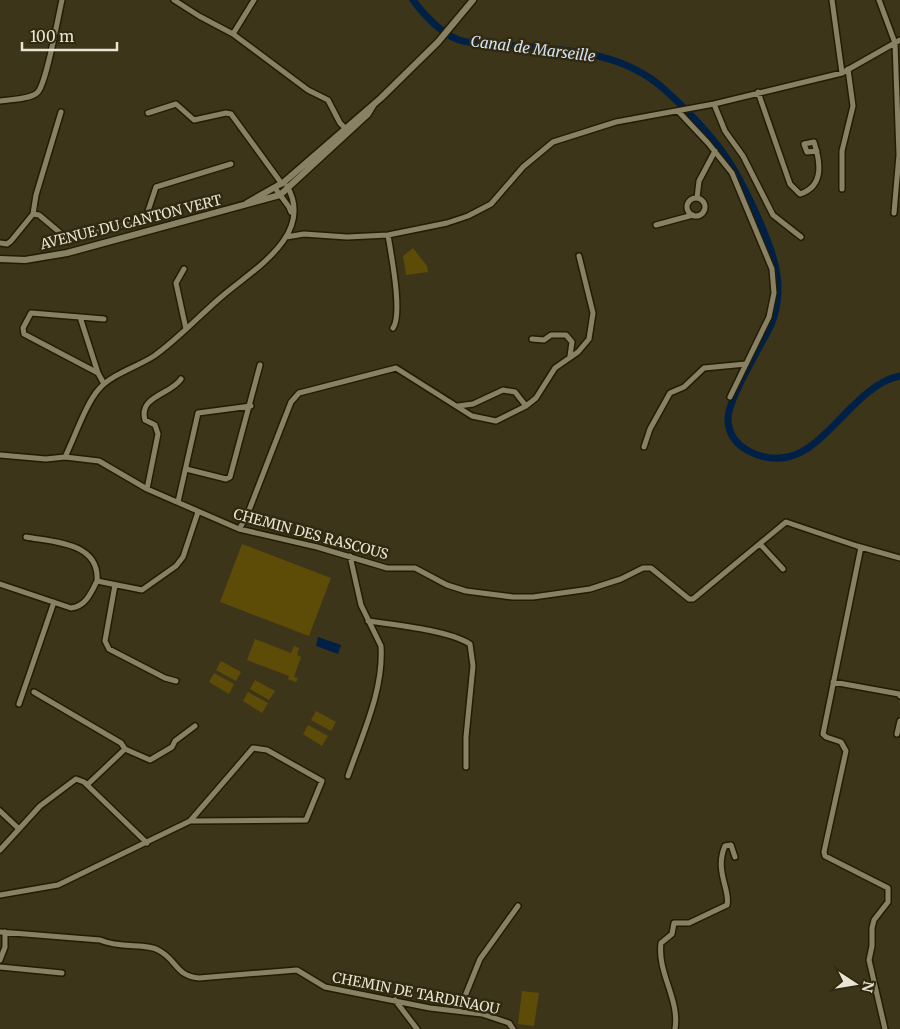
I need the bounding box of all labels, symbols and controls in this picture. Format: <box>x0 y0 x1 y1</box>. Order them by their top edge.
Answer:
scale bar <box>22 20 118 52</box>
text: 100 m <box>30 27 74 46</box>
water label: Canal de Marseille <box>470 31 597 66</box>
street label: AVENUE DU CANTON VERT <box>37 191 224 254</box>
street label: CHEMIN DES RASCOUS <box>232 505 390 563</box>
north arrow <box>830 959 880 1009</box>
street label: CHEMIN DE TARDINAOU <box>331 968 502 1018</box>
text: N <box>858 979 878 994</box>

